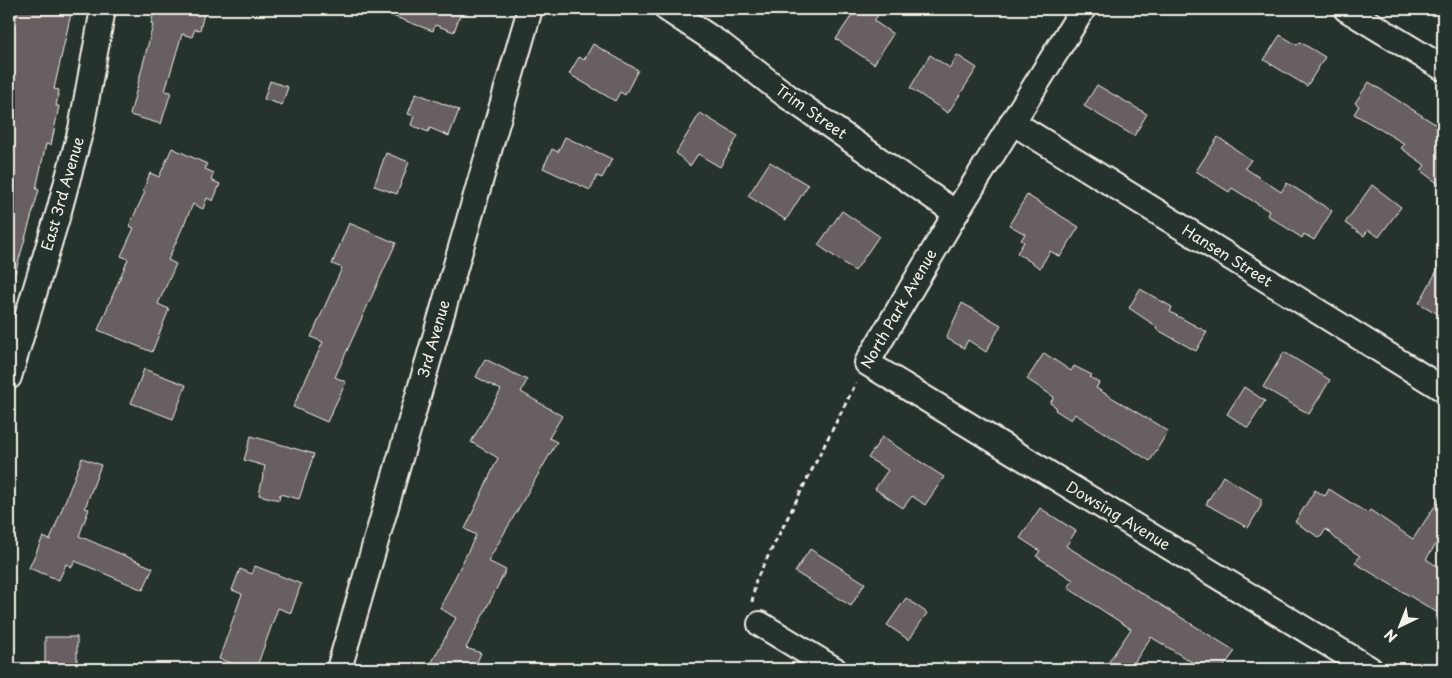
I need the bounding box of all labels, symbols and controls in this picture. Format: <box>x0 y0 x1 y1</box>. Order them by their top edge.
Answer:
street label: Trim Street <box>771 78 852 144</box>
street label: East 3rd Avenue <box>34 134 89 253</box>
street label: Hansen Street <box>1178 218 1278 292</box>
street label: North Park Avenue <box>854 244 942 373</box>
street label: 3rd Avenue <box>410 297 455 380</box>
street label: Dowsing Avenue <box>1062 474 1175 555</box>
north arrow <box>1374 600 1424 650</box>
text: N <box>1380 624 1402 647</box>

